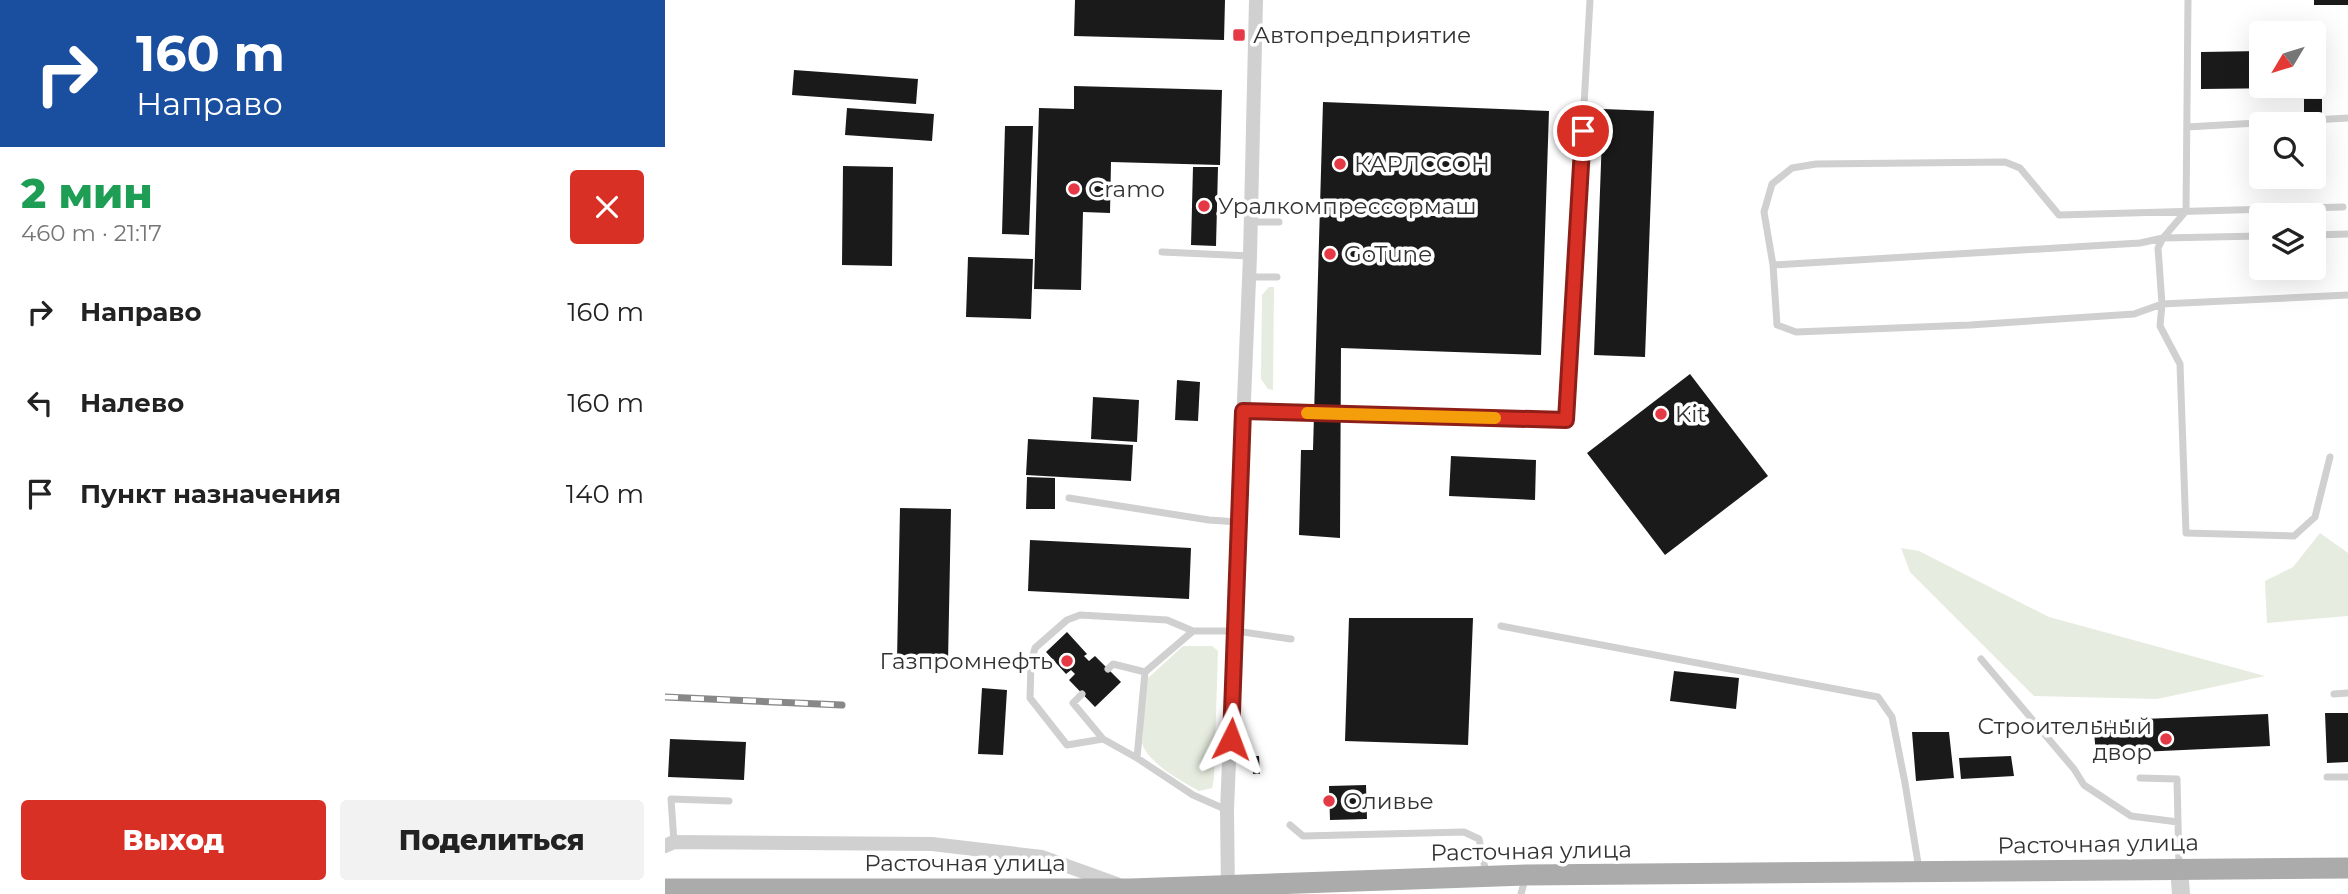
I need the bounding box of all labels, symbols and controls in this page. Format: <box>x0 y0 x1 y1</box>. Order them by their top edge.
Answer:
place label: Автопредприятие <box>1253 21 1471 49</box>
north arrow <box>2249 21 2326 98</box>
map controls <box>2249 21 2326 280</box>
text: 160 m <box>136 24 285 83</box>
marker: Автопредприятие <box>1231 27 1247 43</box>
icon: right <box>21 28 112 119</box>
text: Направо <box>136 84 283 123</box>
pin <box>1553 101 1613 161</box>
icon: arrive <box>1564 112 1602 150</box>
button: search <box>2249 112 2326 189</box>
place label: КАРЛССОН <box>1354 150 1490 178</box>
marker: КАРЛССОН <box>1332 156 1348 172</box>
text: 2 мин <box>21 167 153 219</box>
button: close <box>570 170 644 244</box>
place label: Cramo <box>1088 175 1165 203</box>
marker: Cramo <box>1066 181 1082 197</box>
place label: Уралкомпрессормаш <box>1218 192 1477 220</box>
marker: Уралкомпрессормаш <box>1196 198 1212 214</box>
button: layers <box>2249 203 2326 280</box>
text: 460 m · 21:17 <box>21 219 162 247</box>
place label: GoTune <box>1344 240 1432 268</box>
marker: GoTune <box>1322 246 1338 262</box>
icon: right <box>21 293 59 331</box>
text: Направо <box>80 296 201 328</box>
text: 160 m <box>567 296 644 328</box>
icon: left <box>21 384 59 422</box>
text: Налево <box>80 387 184 419</box>
text: 160 m <box>567 387 644 419</box>
place label: Kit <box>1675 400 1707 428</box>
marker: Kit <box>1653 406 1669 422</box>
icon: arrive <box>21 475 59 513</box>
text: Пункт назначения <box>80 478 341 510</box>
text: 140 m <box>566 478 644 510</box>
place label: Газпромнефть <box>880 647 1053 675</box>
marker: Газпромнефть <box>1059 653 1075 669</box>
position arrow <box>1194 702 1268 776</box>
place label: Строительный двор <box>1978 712 2152 766</box>
marker: Строительный двор <box>2158 731 2174 747</box>
place label: Оливье <box>1343 787 1434 815</box>
marker: Оливье <box>1321 793 1337 809</box>
button: Выход <box>21 800 326 880</box>
button: Поделиться <box>340 800 644 880</box>
street label: Расточная улица <box>1997 828 2199 860</box>
street label: Расточная улица <box>1430 835 1632 867</box>
street label: Расточная улица <box>864 849 1066 877</box>

